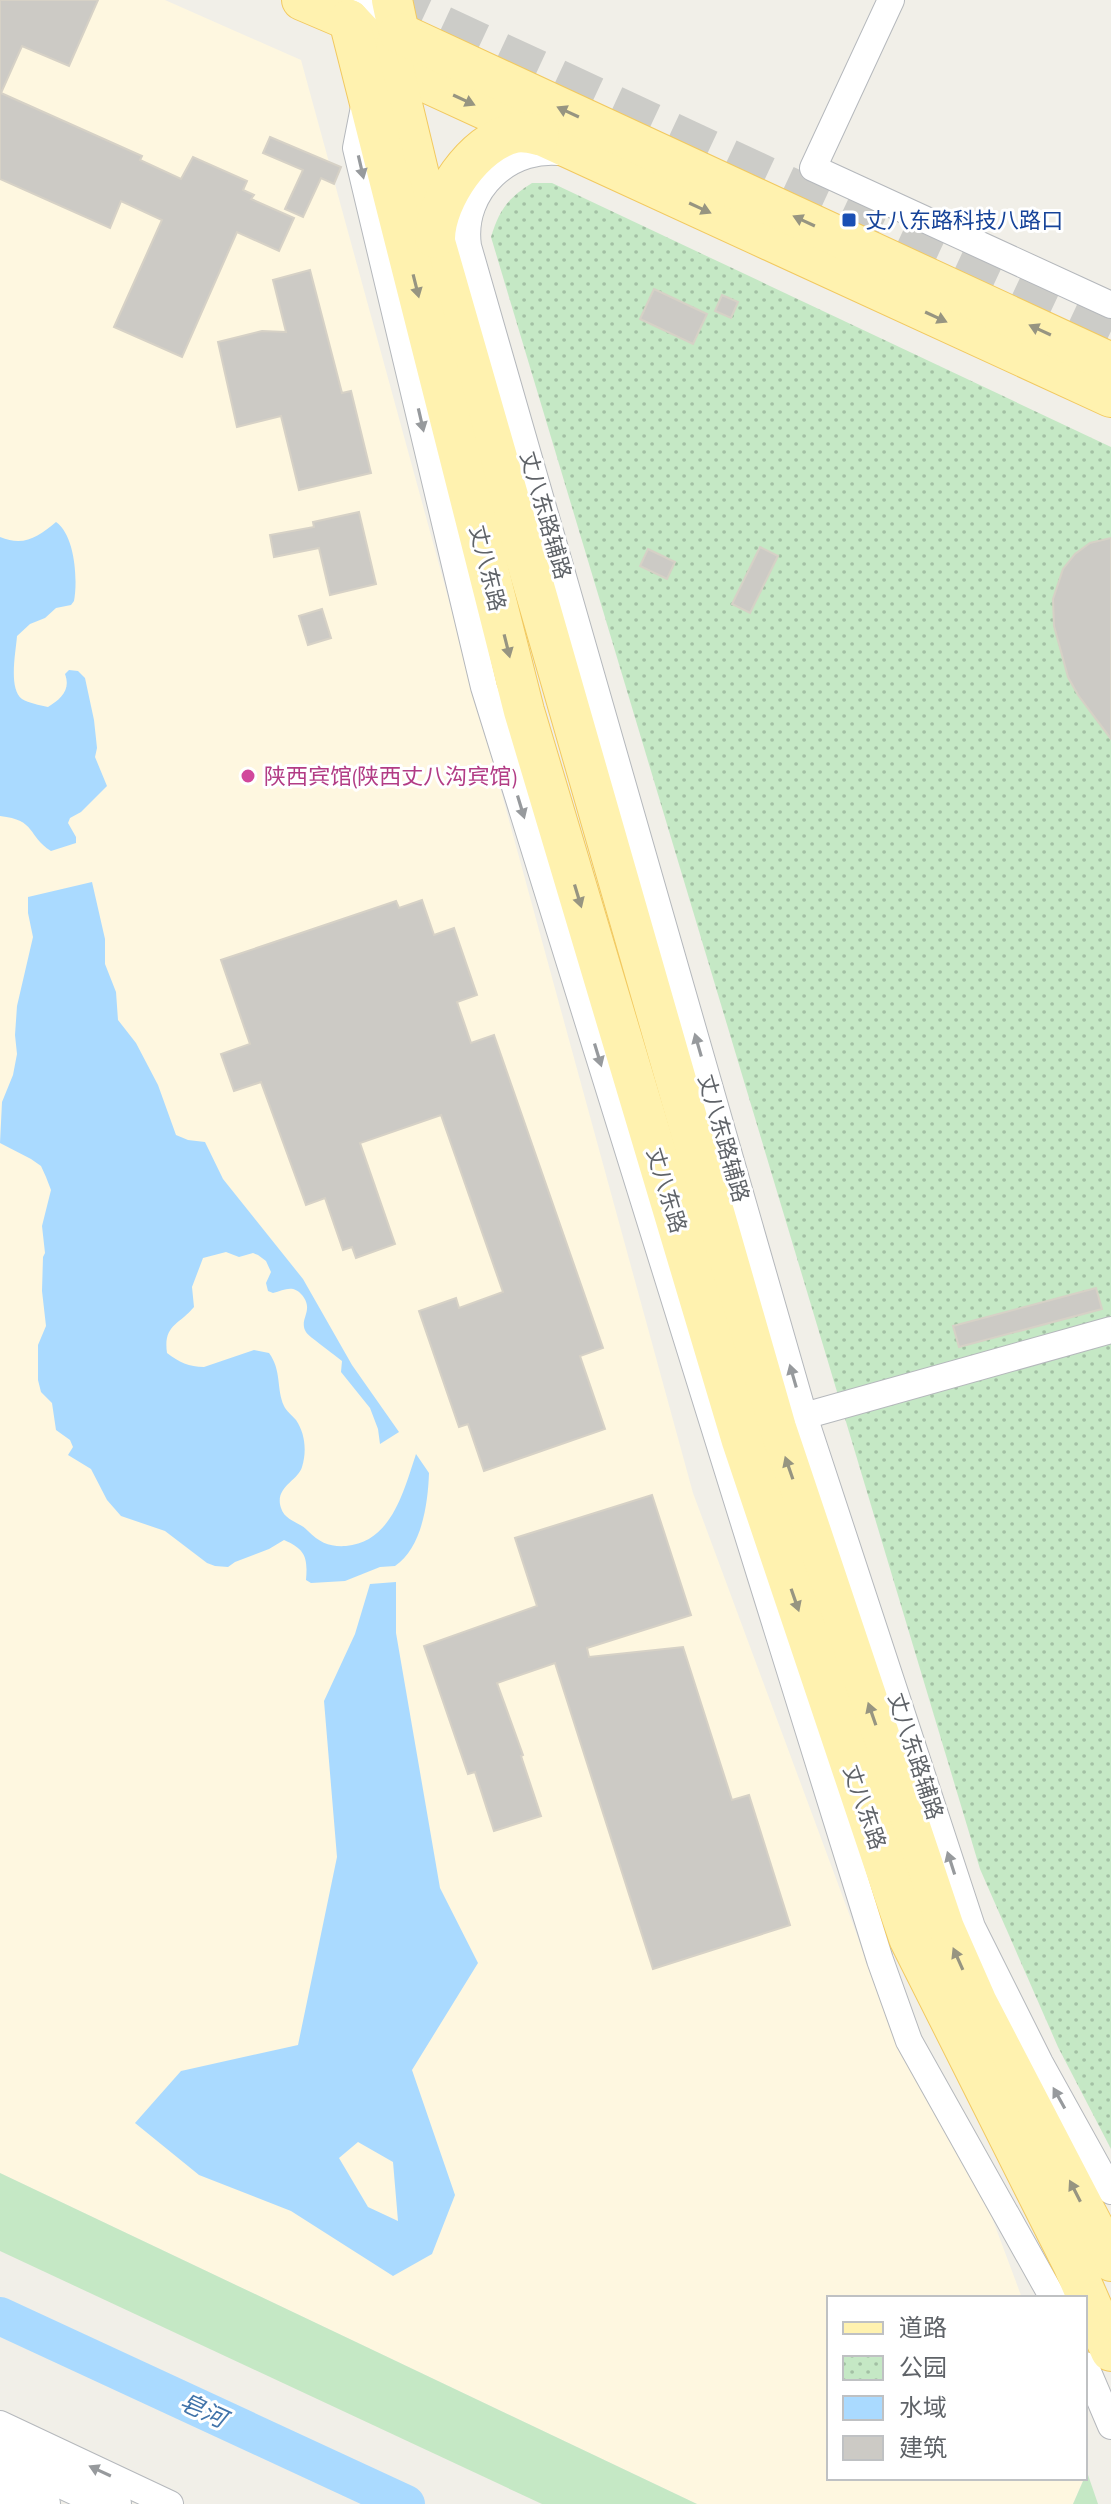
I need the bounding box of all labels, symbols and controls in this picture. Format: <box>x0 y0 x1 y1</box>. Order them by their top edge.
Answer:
one-way arrow <box>452 93 475 106</box>
one-way arrow <box>557 105 580 119</box>
one-way arrow <box>355 155 368 180</box>
one-way arrow <box>688 201 712 215</box>
place label: 丈八东路科技八路口 <box>865 206 1063 234</box>
marker: 丈八东路科技八路口 <box>840 211 858 229</box>
one-way arrow <box>793 214 816 228</box>
one-way arrow <box>411 273 423 298</box>
one-way arrow <box>924 310 948 324</box>
one-way arrow <box>1029 324 1052 337</box>
one-way arrow <box>415 408 427 433</box>
street label: 丈八东路辅路 <box>514 448 578 582</box>
street label: 丈八东路 <box>464 522 512 614</box>
one-way arrow <box>502 634 514 659</box>
place label: 陕西宾馆(陕西丈八沟宾馆) <box>264 762 517 790</box>
marker: 陕西宾馆(陕西丈八沟宾馆) <box>239 767 257 785</box>
one-way arrow <box>515 795 528 819</box>
one-way arrow <box>572 885 585 909</box>
one-way arrow <box>691 1033 704 1057</box>
one-way arrow <box>593 1044 605 1068</box>
street label: 丈八东路辅路 <box>692 1071 756 1205</box>
street label: 丈八东路 <box>641 1144 693 1236</box>
one-way arrow <box>786 1363 799 1387</box>
one-way arrow <box>783 1455 795 1479</box>
one-way arrow <box>790 1588 802 1612</box>
street label: 丈八东路辅路 <box>882 1689 950 1823</box>
one-way arrow <box>866 1702 878 1726</box>
street label: 丈八东路 <box>837 1761 893 1853</box>
one-way arrow <box>944 1850 957 1874</box>
one-way arrow <box>952 1947 965 1971</box>
one-way arrow <box>1052 2087 1066 2110</box>
one-way arrow <box>1069 2180 1082 2203</box>
legend <box>827 2296 1087 2480</box>
text: 道路 <box>899 2312 947 2343</box>
text: 公园 <box>899 2352 947 2383</box>
water label: 皂河 <box>175 2386 235 2436</box>
text: 水域 <box>899 2392 947 2423</box>
text: 建筑 <box>899 2432 947 2463</box>
one-way arrow <box>88 2464 111 2478</box>

